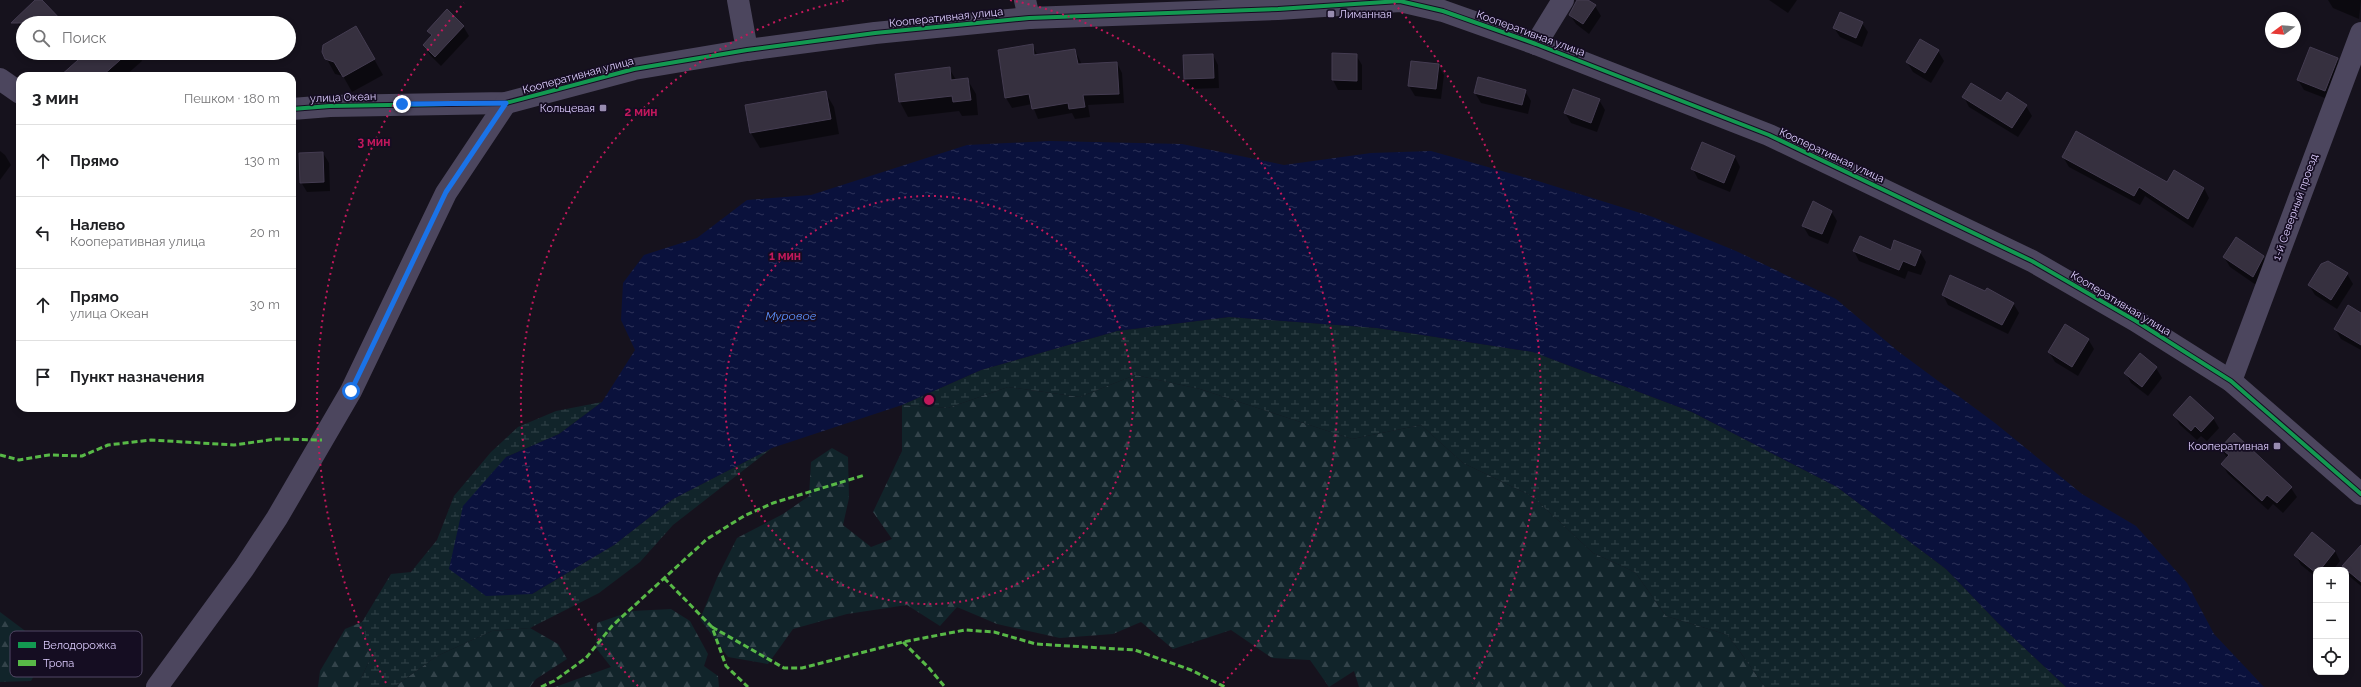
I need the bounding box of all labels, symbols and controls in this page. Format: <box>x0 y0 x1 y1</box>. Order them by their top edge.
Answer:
street label: Кооперативная улица <box>888 5 1004 30</box>
place label: Лиманная <box>1339 8 1392 21</box>
street label: Кооперативная улица <box>1475 8 1587 59</box>
marker: Лиманная <box>1326 9 1336 19</box>
north arrow <box>2265 12 2301 48</box>
search box <box>16 16 296 60</box>
icon: search <box>30 27 52 49</box>
text: Поиск <box>62 29 107 47</box>
street label: Кооперативная улица <box>521 54 635 97</box>
text: 3 мин <box>32 88 79 108</box>
street label: улица Океан <box>310 90 376 105</box>
text: Пешком · 180 m <box>184 91 280 106</box>
route end <box>393 95 411 113</box>
place label: Кольцевая <box>540 102 595 115</box>
marker: Кольцевая <box>598 103 608 113</box>
text: 2 мин <box>624 105 658 119</box>
street label: Кооперативная улица <box>1777 125 1886 186</box>
text: 3 мин <box>358 135 390 149</box>
icon: ahead <box>32 150 54 172</box>
text: Прямо <box>70 152 119 170</box>
street label: 1-й Северный проезд <box>2270 152 2321 262</box>
text: 130 m <box>244 153 280 168</box>
text: Налево <box>70 216 125 234</box>
icon: left <box>32 222 54 244</box>
text: 20 m <box>250 225 280 240</box>
text: Кооперативная улица <box>70 234 205 249</box>
text: 1 мин <box>769 249 801 263</box>
street label: Кооперативная улица <box>2068 268 2173 338</box>
text: Прямо <box>70 288 119 306</box>
icon: ahead <box>32 294 54 316</box>
text: 30 m <box>250 297 280 312</box>
text: улица Океан <box>70 306 149 321</box>
water label: Муровое <box>766 309 817 323</box>
icon: arrive <box>32 366 54 388</box>
text: Пункт назначения <box>70 368 204 386</box>
route start <box>342 382 360 400</box>
centre of rings <box>922 393 936 407</box>
place label: Кооперативная <box>2188 440 2269 453</box>
marker: Кооперативная <box>2272 441 2282 451</box>
map controls <box>2313 567 2349 675</box>
button: + <box>2313 567 2349 603</box>
button: − <box>2313 603 2349 639</box>
legend <box>10 631 142 677</box>
text: Велодорожка <box>43 639 116 652</box>
button: locate <box>2313 639 2349 675</box>
text: Тропа <box>43 657 74 670</box>

